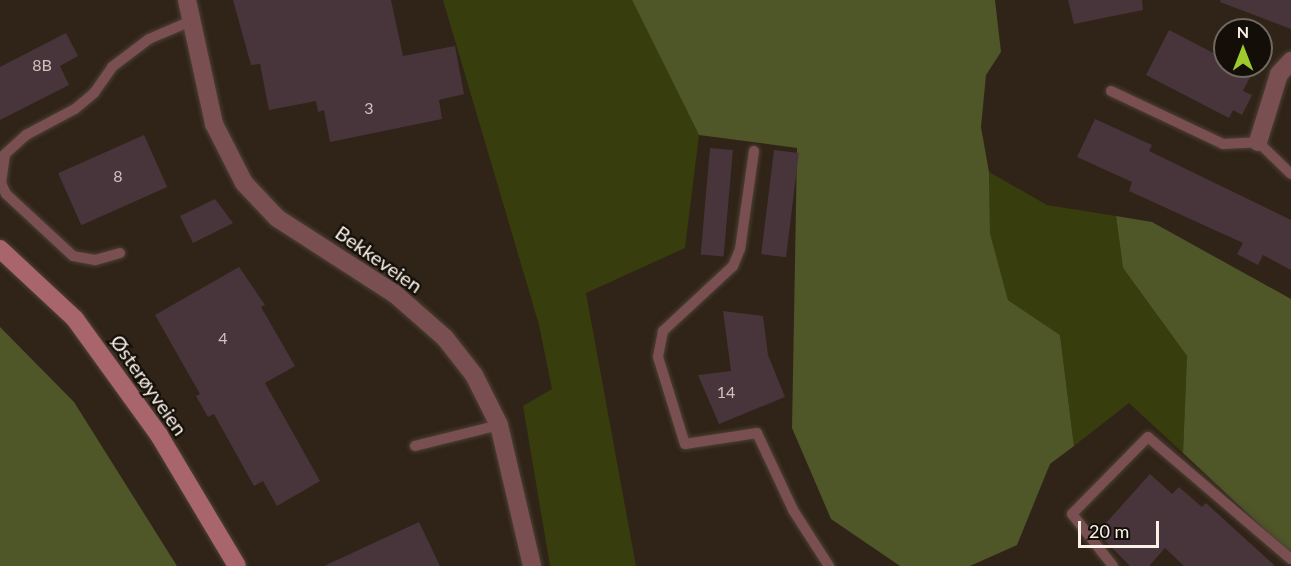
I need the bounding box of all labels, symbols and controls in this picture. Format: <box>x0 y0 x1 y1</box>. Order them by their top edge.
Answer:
north arrow <box>1213 18 1273 78</box>
text: N <box>1237 22 1249 41</box>
house number: 8B <box>32 55 52 75</box>
house number: 3 <box>364 98 374 118</box>
house number: 8 <box>113 166 123 186</box>
street label: Bekkeveien <box>331 220 427 298</box>
house number: 4 <box>218 328 228 348</box>
street label: Østerøyveien <box>105 330 193 440</box>
house number: 14 <box>717 382 735 402</box>
scale bar <box>1081 509 1162 547</box>
text: 20 m <box>1089 520 1129 542</box>

